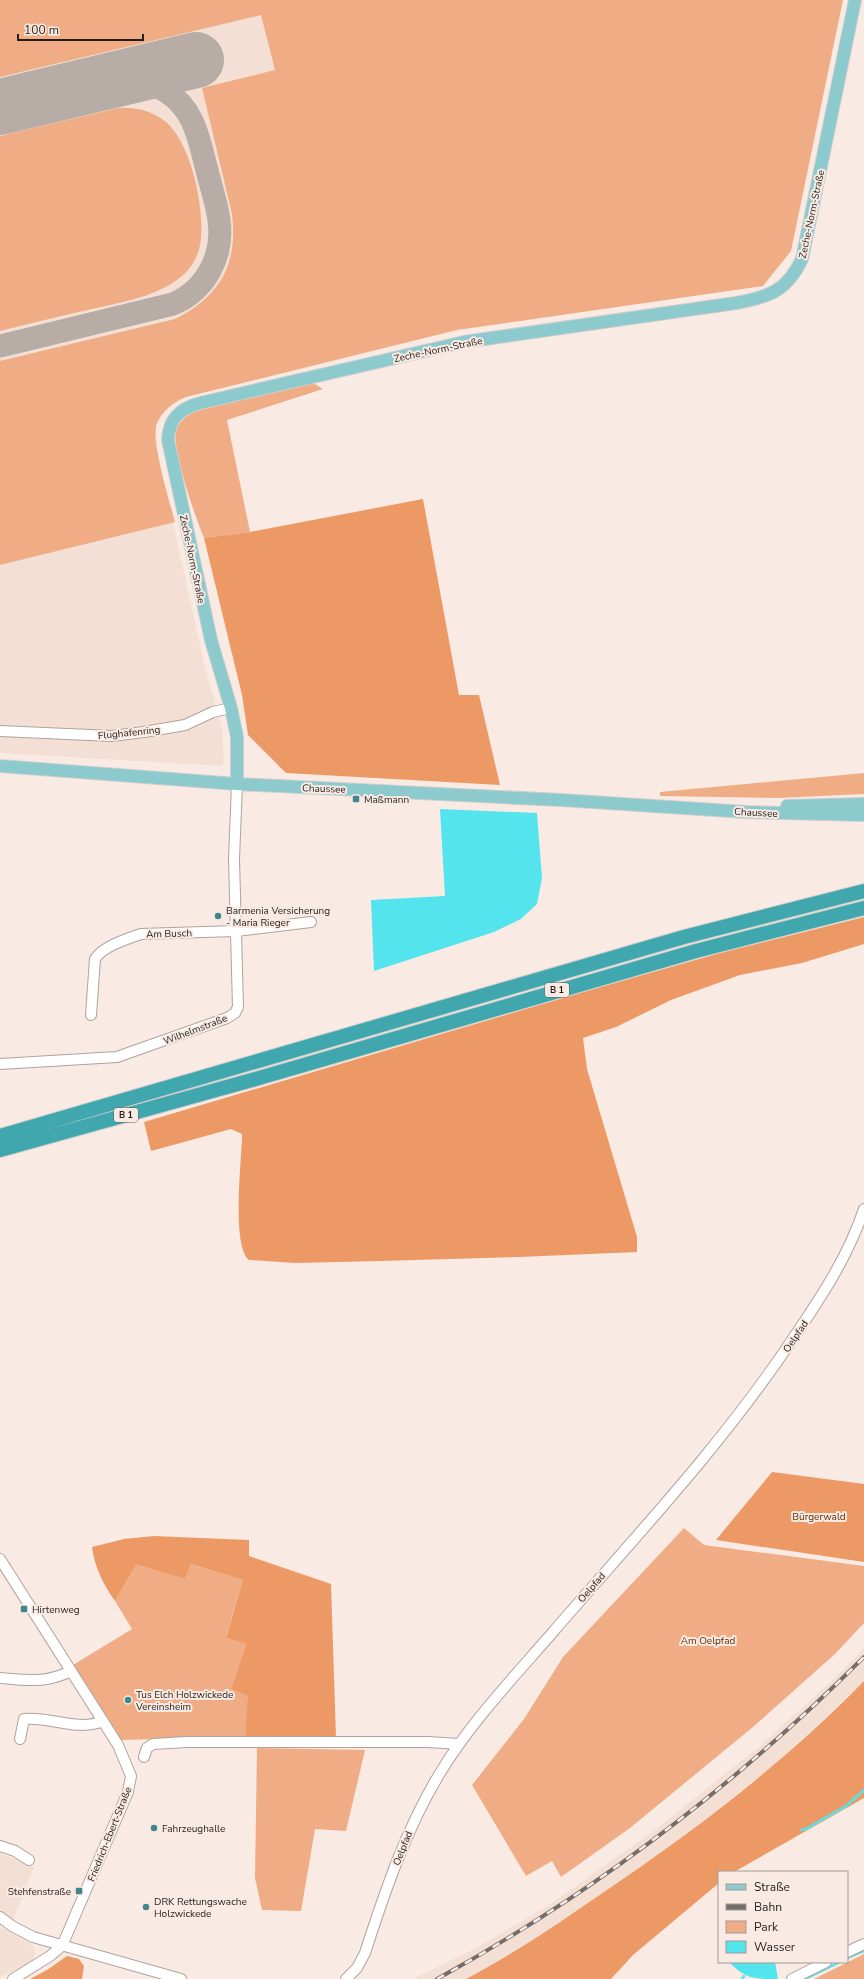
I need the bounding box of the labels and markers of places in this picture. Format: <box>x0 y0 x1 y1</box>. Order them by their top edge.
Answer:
place label: Maßmann <box>364 793 409 807</box>
marker: Maßmann <box>351 794 361 804</box>
place label: Barmenia Versicherung - Maria Rieger <box>226 904 330 930</box>
marker: Barmenia Versicherung - Maria Rieger <box>213 911 223 921</box>
place label: Hirtenweg <box>32 1603 80 1617</box>
marker: Hirtenweg <box>19 1604 29 1614</box>
place label: Tus Elch Holzwickede Vereinsheim <box>135 1688 233 1714</box>
marker: Tus Elch Holzwickede Vereinsheim <box>123 1695 133 1705</box>
place label: Fahrzeughalle <box>162 1822 225 1836</box>
marker: Fahrzeughalle <box>149 1823 159 1833</box>
place label: Stehfenstraße <box>8 1885 71 1899</box>
marker: Stehfenstraße <box>74 1886 84 1896</box>
place label: DRK Rettungswache Holzwickede <box>154 1895 247 1921</box>
marker: DRK Rettungswache Holzwickede <box>141 1902 151 1912</box>

